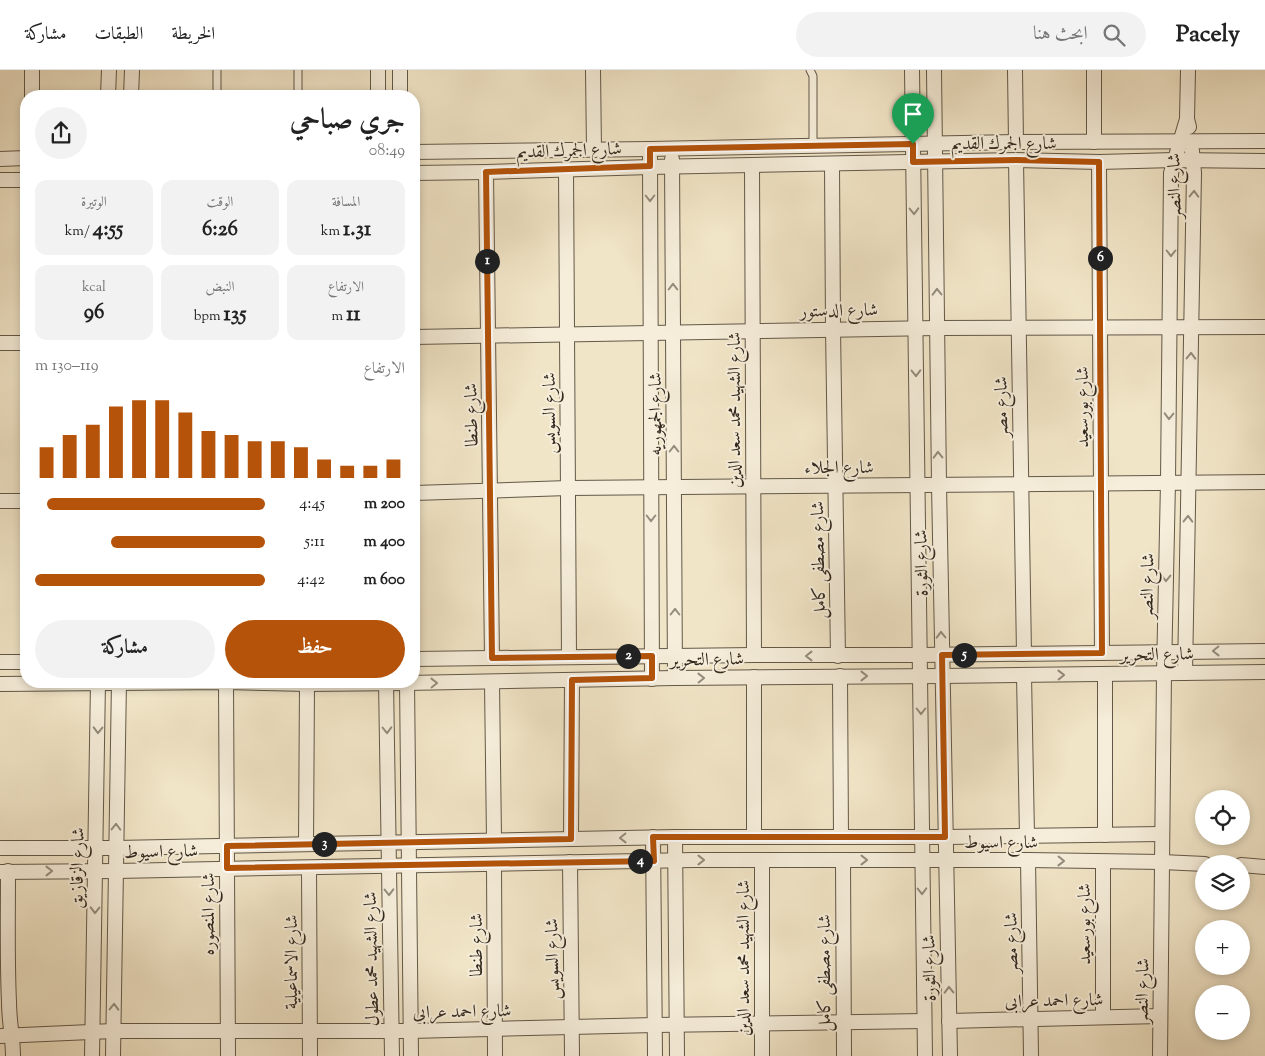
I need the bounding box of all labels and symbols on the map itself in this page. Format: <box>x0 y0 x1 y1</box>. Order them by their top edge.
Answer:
pin <box>892 93 934 144</box>
street label: شارع الجمرك القديم <box>951 132 1057 159</box>
street label: شارع الجمرك القديم <box>516 137 622 168</box>
street label: شارع النصر <box>1162 153 1190 221</box>
one-way arrow <box>1189 190 1199 198</box>
one-way arrow <box>645 194 655 202</box>
one-way arrow <box>909 208 919 215</box>
pin: 6 <box>1088 246 1112 270</box>
pin: 1 <box>474 248 500 274</box>
one-way arrow <box>1166 250 1176 257</box>
one-way arrow <box>668 283 678 290</box>
one-way arrow <box>932 288 942 296</box>
street label: شارع الدستور <box>798 298 878 326</box>
street label: شارع الشهيد محمد سعد الدين <box>723 332 749 488</box>
one-way arrow <box>1186 352 1196 360</box>
street label: شارع بورسعيد <box>1071 366 1097 448</box>
one-way arrow <box>911 370 921 378</box>
street label: شارع السويس <box>538 372 564 454</box>
street label: شارع الجمهوريه <box>644 372 670 456</box>
street label: شارع مصر <box>989 376 1017 440</box>
street label: شارع طنطا <box>459 383 487 447</box>
one-way arrow <box>1164 412 1174 420</box>
one-way arrow <box>669 445 679 453</box>
one-way arrow <box>933 451 943 458</box>
street label: شارع الجلاء <box>804 456 874 482</box>
street label: شارع مصطفى كامل <box>806 501 834 619</box>
one-way arrow <box>646 514 656 522</box>
one-way arrow <box>1183 515 1193 522</box>
street label: شارع الثورة <box>909 529 937 596</box>
street label: شارع النصر <box>1135 553 1163 621</box>
one-way arrow <box>1161 574 1171 582</box>
one-way arrow <box>670 608 680 616</box>
one-way arrow <box>936 631 946 638</box>
pin: 5 <box>952 642 976 668</box>
street label: شارع التحرير <box>1118 642 1194 670</box>
pin: 2 <box>616 644 640 668</box>
one-way arrow <box>1212 646 1220 656</box>
street label: شارع التحرير <box>668 647 744 675</box>
one-way arrow <box>805 651 812 661</box>
one-way arrow <box>1058 670 1065 680</box>
one-way arrow <box>860 671 868 681</box>
one-way arrow <box>698 673 705 683</box>
one-way arrow <box>430 678 438 688</box>
one-way arrow <box>916 708 926 715</box>
one-way arrow <box>93 726 103 734</box>
one-way arrow <box>382 726 392 734</box>
one-way arrow <box>111 823 122 831</box>
street label: شارع الزقازيق <box>65 827 93 909</box>
street label: شارع اسيوط <box>964 831 1038 857</box>
pin: 3 <box>312 832 336 856</box>
one-way arrow <box>619 833 627 843</box>
street label: شارع اسيوط <box>124 839 198 867</box>
pin: 4 <box>628 848 652 874</box>
one-way arrow <box>698 855 705 865</box>
one-way arrow <box>860 855 868 866</box>
one-way arrow <box>1057 855 1065 866</box>
one-way arrow <box>45 866 53 876</box>
street label: شارع المنصوره <box>197 873 223 955</box>
street label: شارع الشهيد محمد سعد الدين <box>732 880 758 1036</box>
street label: شارع بورسعيد <box>1073 883 1099 965</box>
one-way arrow <box>917 888 927 895</box>
one-way arrow <box>384 889 394 897</box>
street label: شارع الشهيد محمد عطول <box>359 891 387 1027</box>
one-way arrow <box>90 906 100 914</box>
street label: شارع مصر <box>999 912 1027 976</box>
street label: شارع طنطا <box>465 913 491 977</box>
street label: شارع مصطفى كامل <box>813 914 839 1032</box>
street label: شارع الاسماعيلية <box>280 915 306 1009</box>
street label: شارع السويس <box>540 918 568 1000</box>
street label: شارع الثورة <box>917 934 945 1001</box>
street label: شارع النصر <box>1130 958 1158 1026</box>
one-way arrow <box>943 986 954 994</box>
street label: شارع احمد عرابى <box>1004 988 1104 1016</box>
street label: شارع احمد عرابى <box>412 999 512 1027</box>
one-way arrow <box>108 1003 119 1011</box>

